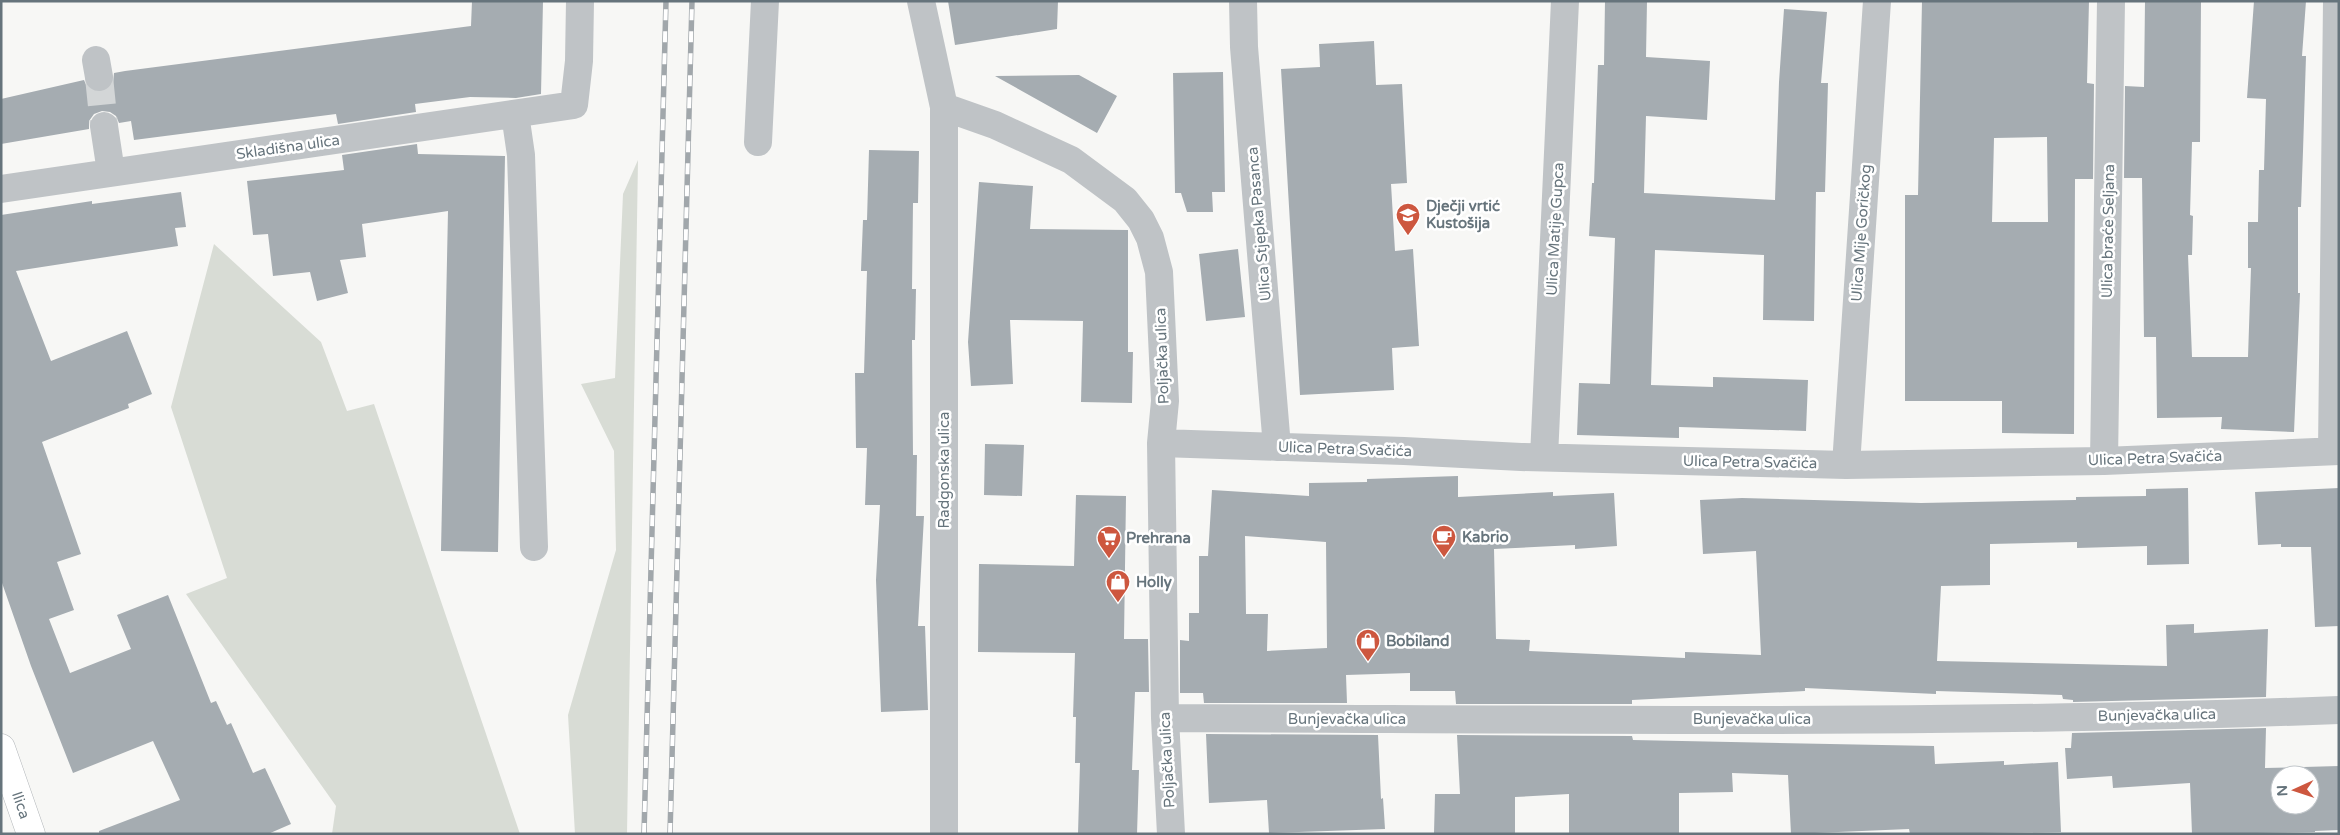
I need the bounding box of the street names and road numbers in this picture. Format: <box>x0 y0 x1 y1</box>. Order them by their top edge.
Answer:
street label: Skladišna ulica <box>235 131 341 163</box>
street label: Ulica Stjepka Pasanca <box>1243 146 1275 302</box>
street label: Ulica Matije Gupca <box>1543 162 1567 296</box>
street label: Ulica Mije Goričkog <box>1847 164 1875 302</box>
street label: Ulica braće Seljana <box>2098 164 2118 298</box>
street label: Poljačka ulica <box>1151 308 1173 404</box>
street label: Radgonska ulica <box>935 412 953 528</box>
street label: Ulica Petra Svačića <box>1278 438 1412 460</box>
street label: Ulica Petra Svačića <box>2088 447 2222 469</box>
street label: Ulica Petra Svačića <box>1683 452 1817 472</box>
street label: Bunjevačka ulica <box>2098 705 2216 725</box>
street label: Bunjevačka ulica <box>1288 710 1406 728</box>
street label: Bunjevačka ulica <box>1693 710 1811 728</box>
street label: Poljačka ulica <box>1155 711 1179 809</box>
street label: Ilica <box>8 789 34 821</box>

